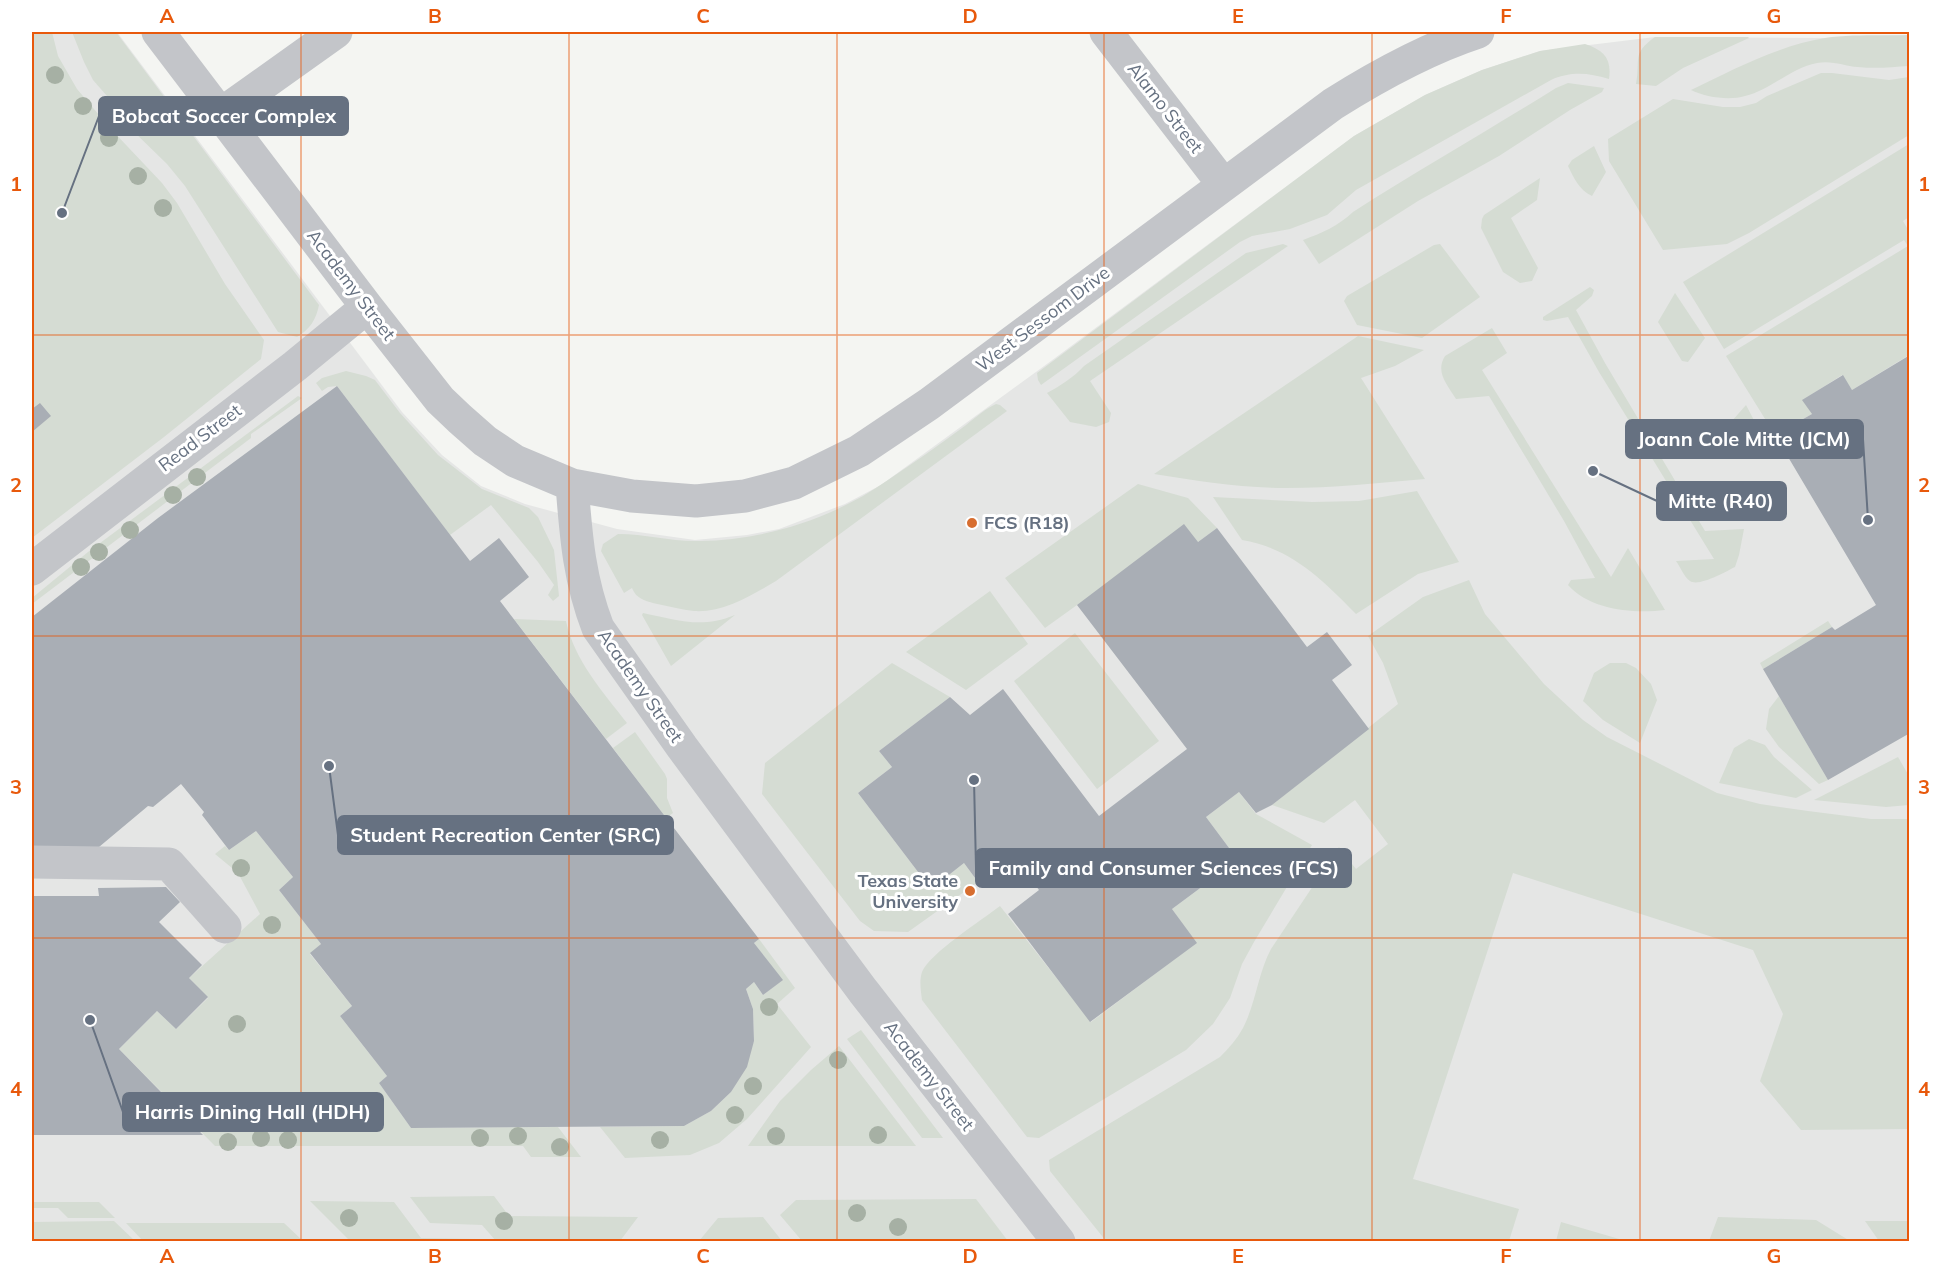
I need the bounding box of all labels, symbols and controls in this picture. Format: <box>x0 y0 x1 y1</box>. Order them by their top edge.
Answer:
text: A <box>160 3 175 28</box>
text: B <box>428 3 442 28</box>
text: C <box>696 3 710 28</box>
text: D <box>962 3 978 28</box>
text: E <box>1232 3 1244 28</box>
text: F <box>1500 3 1512 28</box>
text: G <box>1767 3 1781 28</box>
street label: Alamo Street <box>1123 58 1208 158</box>
callout: Bobcat Soccer Complex <box>99 97 348 135</box>
text: Bobcat Soccer Complex <box>112 103 337 128</box>
text: 1 <box>10 171 22 196</box>
text: 1 <box>1918 171 1930 196</box>
street label: Academy Street <box>302 225 401 345</box>
street label: West Sessom Drive <box>971 261 1114 376</box>
street label: Read Street <box>154 399 246 476</box>
callout: Joann Cole Mitte (JCM) <box>1626 420 1863 458</box>
text: Joann Cole Mitte (JCM) <box>1637 426 1851 451</box>
text: 2 <box>10 472 22 497</box>
text: 2 <box>1918 472 1930 497</box>
callout: Mitte (R40) <box>1657 482 1786 520</box>
text: Mitte (R40) <box>1668 488 1774 513</box>
place label: FCS (R18) <box>984 511 1070 534</box>
marker: FCS (R18) <box>965 516 979 530</box>
street label: Academy Street <box>593 625 688 747</box>
text: 3 <box>10 774 22 799</box>
text: 3 <box>1918 774 1930 799</box>
callout: Student Recreation Center (SRC) <box>338 816 673 854</box>
text: Student Recreation Center (SRC) <box>350 822 662 847</box>
callout: Family and Consumer Sciences (FCS) <box>976 849 1351 887</box>
text: Family and Consumer Sciences (FCS) <box>989 855 1339 880</box>
place label: Texas State University <box>857 869 958 913</box>
marker: Texas State University <box>963 884 977 898</box>
street label: Academy Street <box>879 1016 979 1135</box>
text: 4 <box>10 1076 22 1101</box>
text: 4 <box>1918 1076 1930 1101</box>
callout: Harris Dining Hall (HDH) <box>123 1093 383 1131</box>
text: Harris Dining Hall (HDH) <box>135 1099 371 1124</box>
text: A <box>160 1243 175 1268</box>
text: B <box>428 1243 442 1268</box>
text: C <box>696 1243 710 1268</box>
text: D <box>962 1243 978 1268</box>
text: E <box>1232 1243 1244 1268</box>
text: F <box>1500 1243 1512 1268</box>
text: G <box>1767 1243 1781 1268</box>

